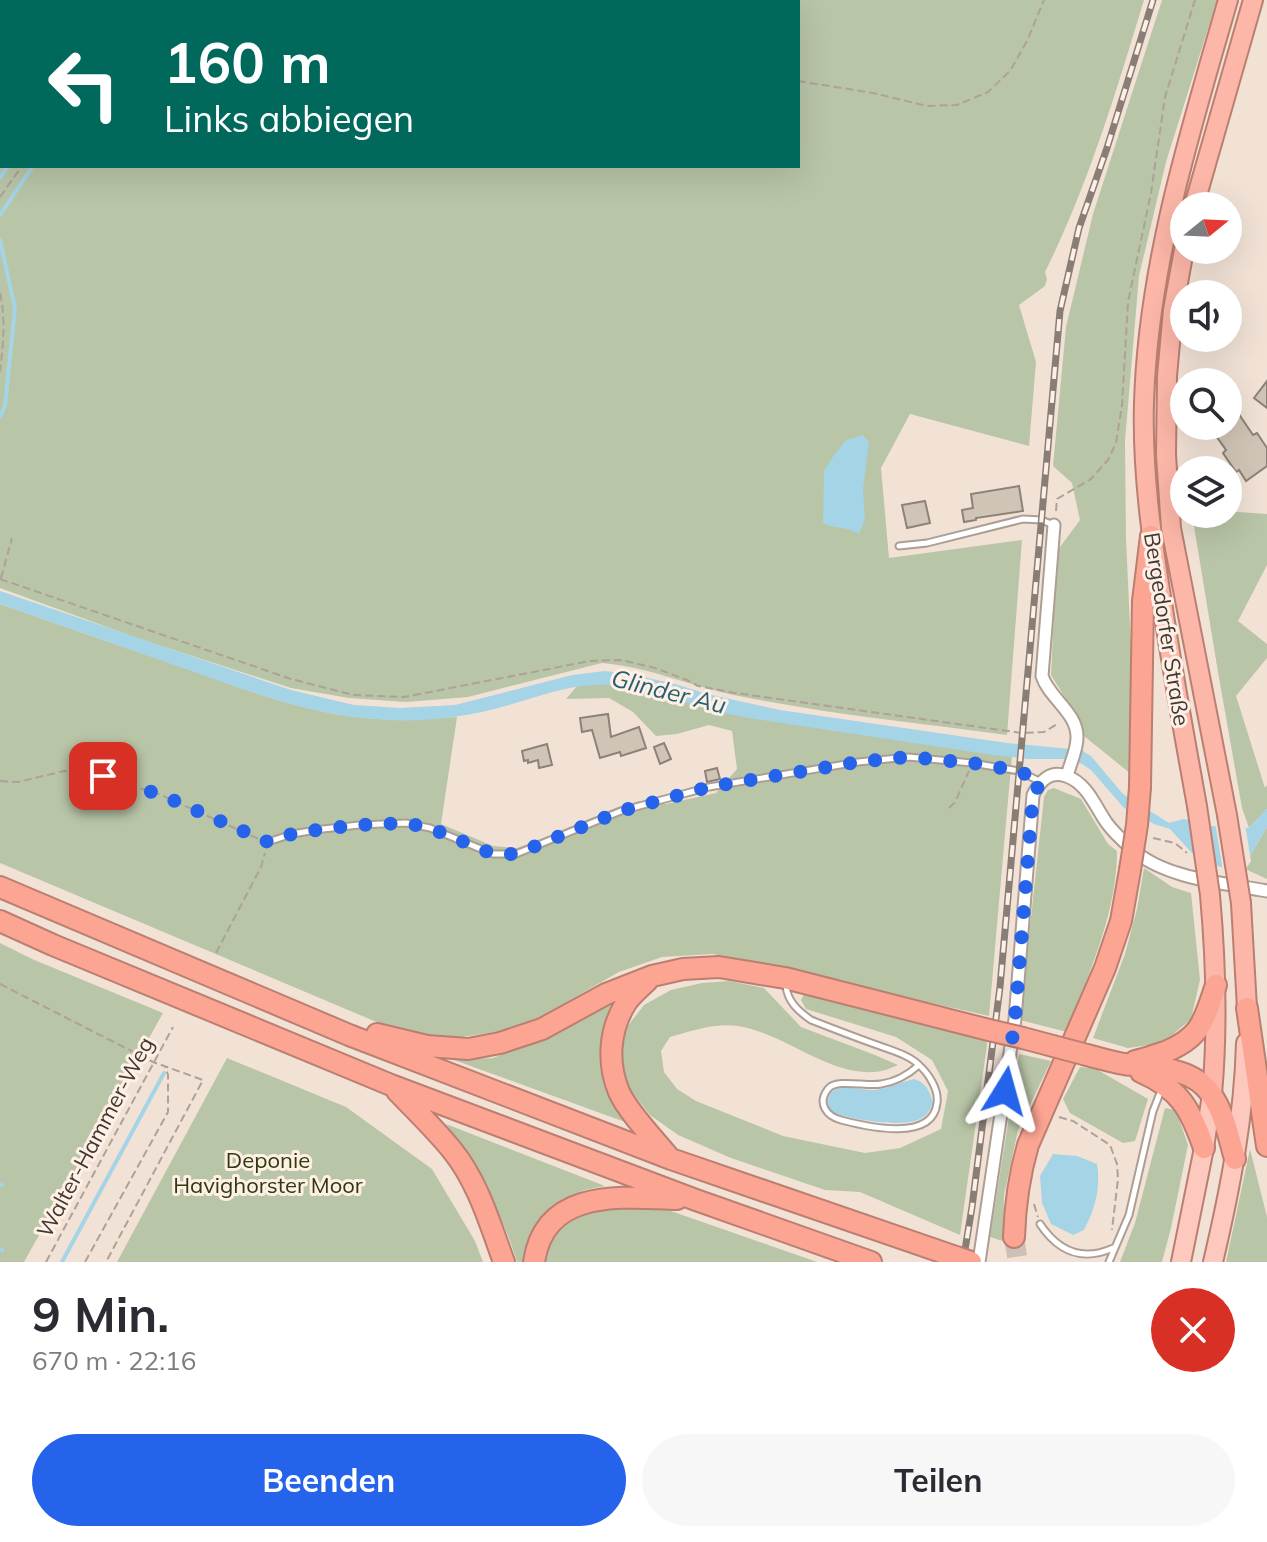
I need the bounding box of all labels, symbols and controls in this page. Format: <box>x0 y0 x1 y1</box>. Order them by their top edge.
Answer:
text: 160 m <box>164 27 331 97</box>
icon: left <box>32 32 136 136</box>
text: Links abbiegen <box>164 96 414 141</box>
north arrow <box>1170 192 1242 264</box>
map controls <box>1170 192 1242 528</box>
button: sound <box>1170 280 1242 352</box>
button: search <box>1170 368 1242 440</box>
button: layers <box>1170 456 1242 528</box>
street label: Bergedorfer Straße <box>1138 530 1196 728</box>
water label: Glinder Au <box>609 662 729 720</box>
pin <box>69 742 137 810</box>
icon: arrive <box>81 754 125 798</box>
street label: Walter-Hammer-Weg <box>30 1032 160 1242</box>
position arrow <box>963 1049 1047 1133</box>
park label: Deponie Havighorster Moor <box>173 1146 363 1199</box>
text: 9 Min. <box>32 1284 169 1344</box>
button: close <box>1151 1288 1235 1372</box>
text: 670 m · 22:16 <box>32 1344 196 1377</box>
button: Beenden <box>32 1434 626 1526</box>
button: Teilen <box>642 1434 1235 1526</box>

